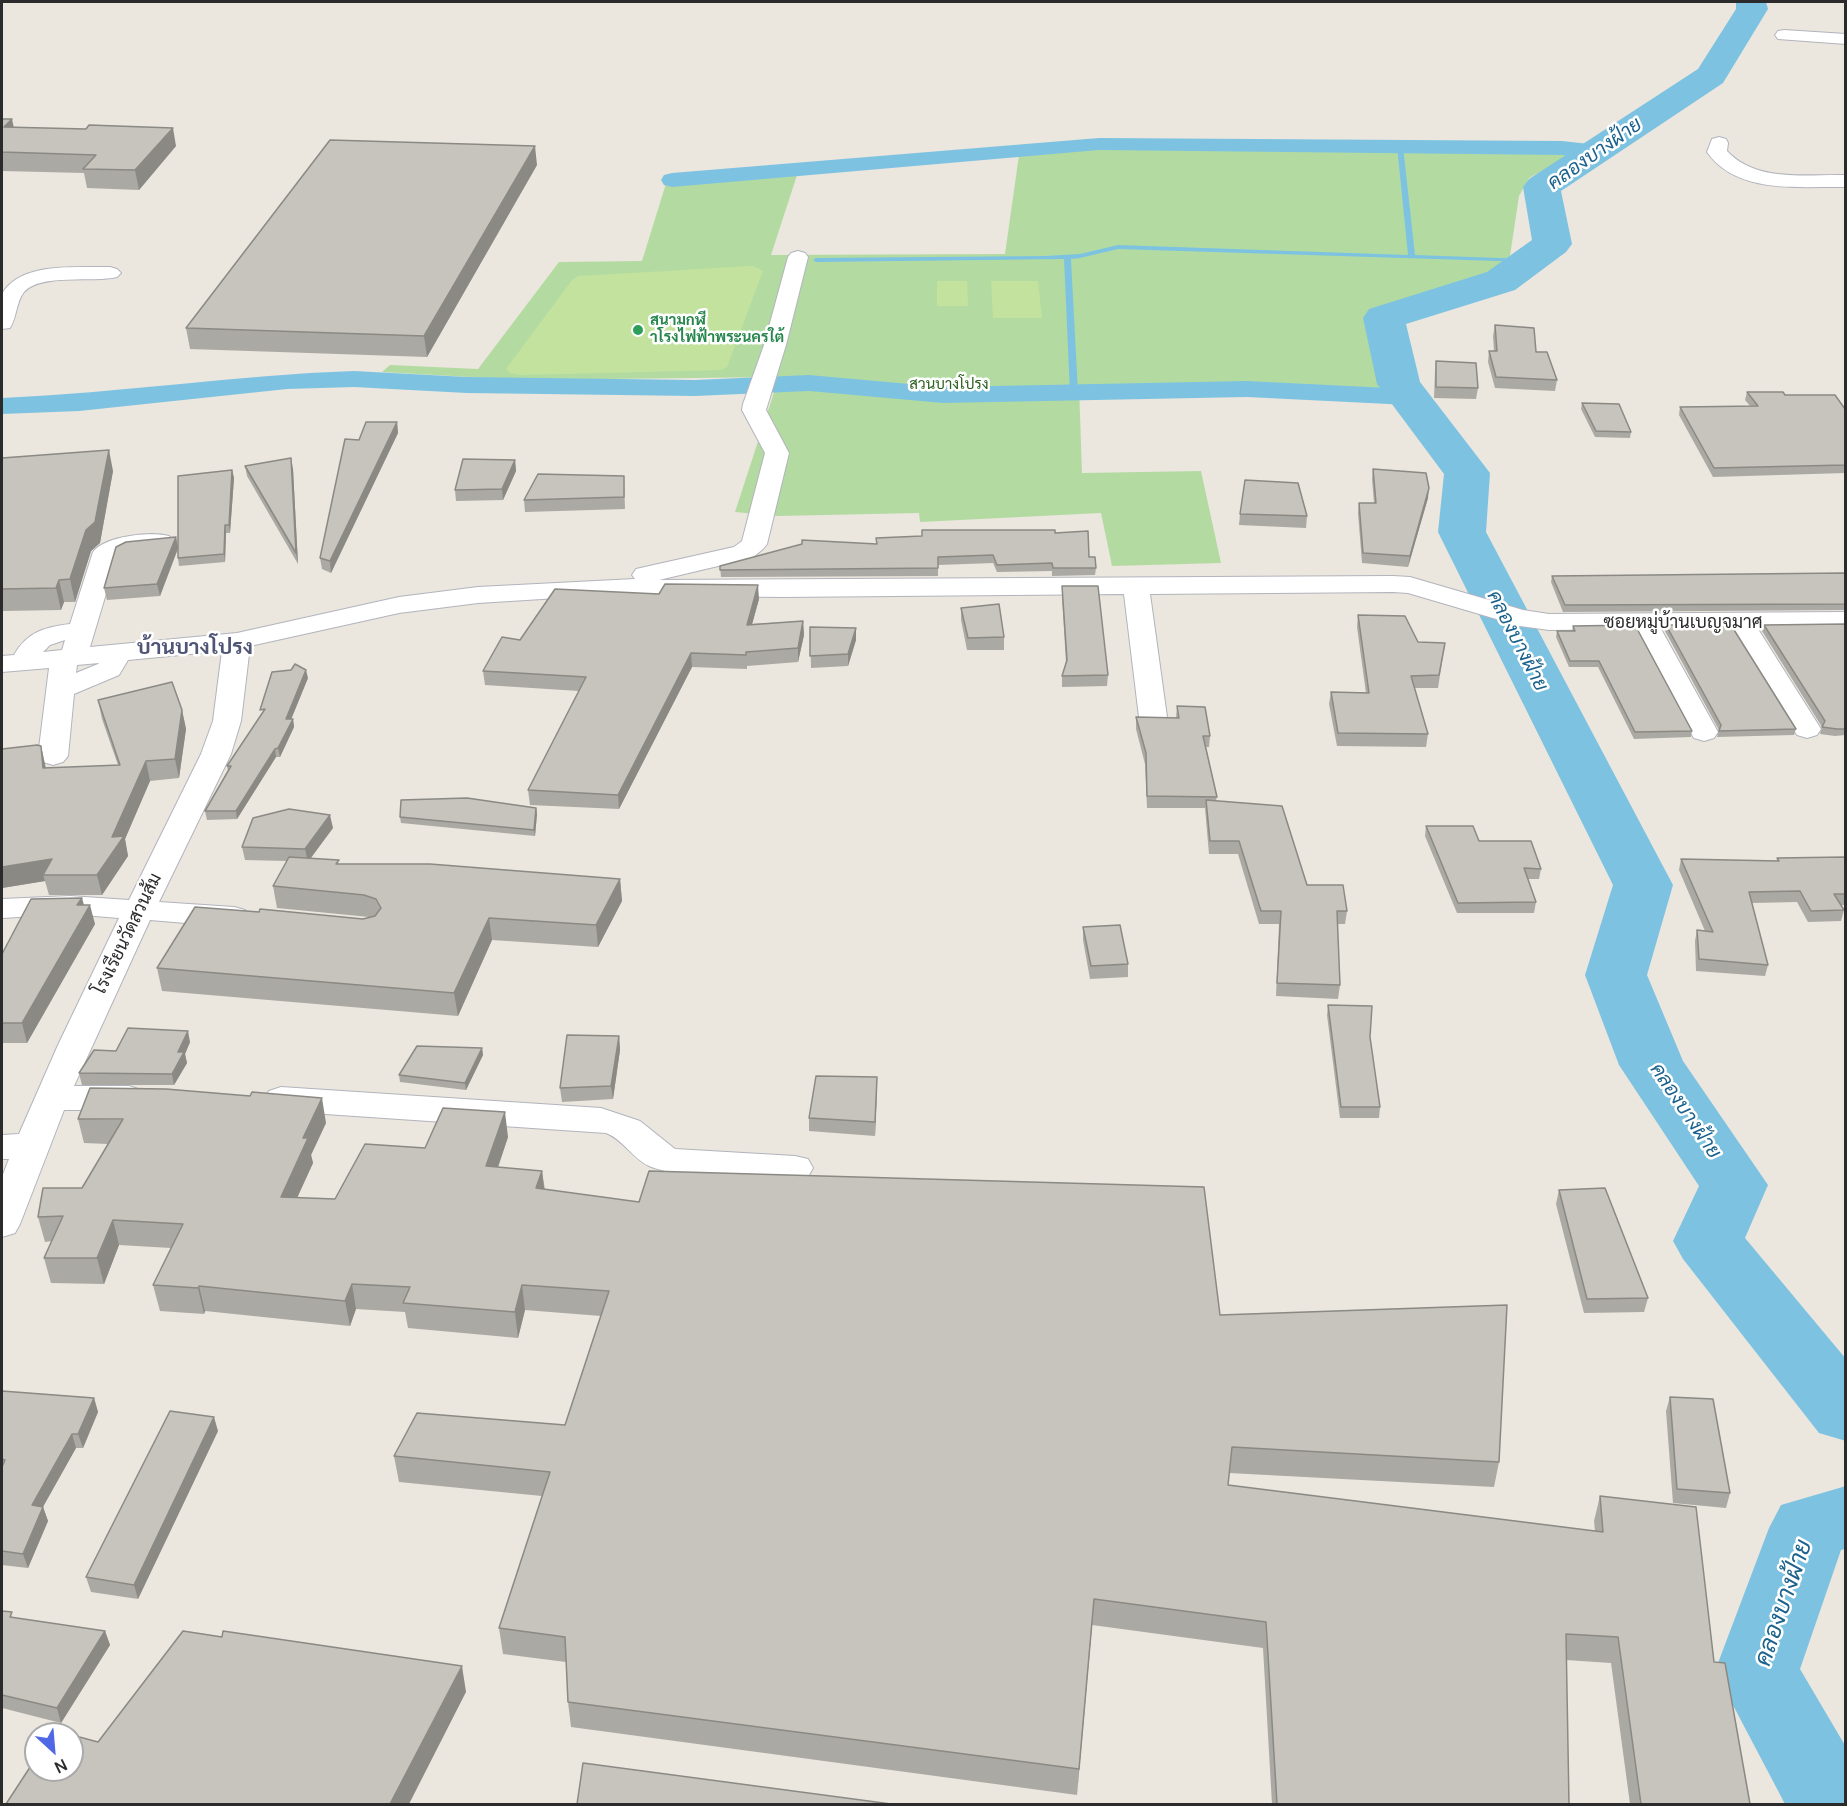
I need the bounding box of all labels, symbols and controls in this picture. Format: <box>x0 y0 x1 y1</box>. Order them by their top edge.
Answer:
water label: คลองบางฝ้าย <box>1543 113 1647 195</box>
place label: สนามกฬี าโรงไฟฟ้าพระนครใต้ <box>650 312 784 347</box>
marker: สนามกฬี าโรงไฟฟ้าพระนครใต้ <box>631 323 645 337</box>
park label: สวนบางโปรง <box>909 376 989 394</box>
water label: คลองบางฝ้าย <box>1481 587 1553 695</box>
street label: ซอยหมู่บ้านเบญจมาศ <box>1603 612 1763 634</box>
district label: บ้านบางโปรง <box>137 635 253 661</box>
street label: โรงเรียนวัดสวนส้ม <box>89 870 167 998</box>
water label: คลองบางฝ้าย <box>1644 1059 1726 1163</box>
water label: คลองบางฝ้าย <box>1749 1536 1819 1670</box>
north arrow <box>24 1722 84 1782</box>
text: N <box>51 1754 71 1779</box>

